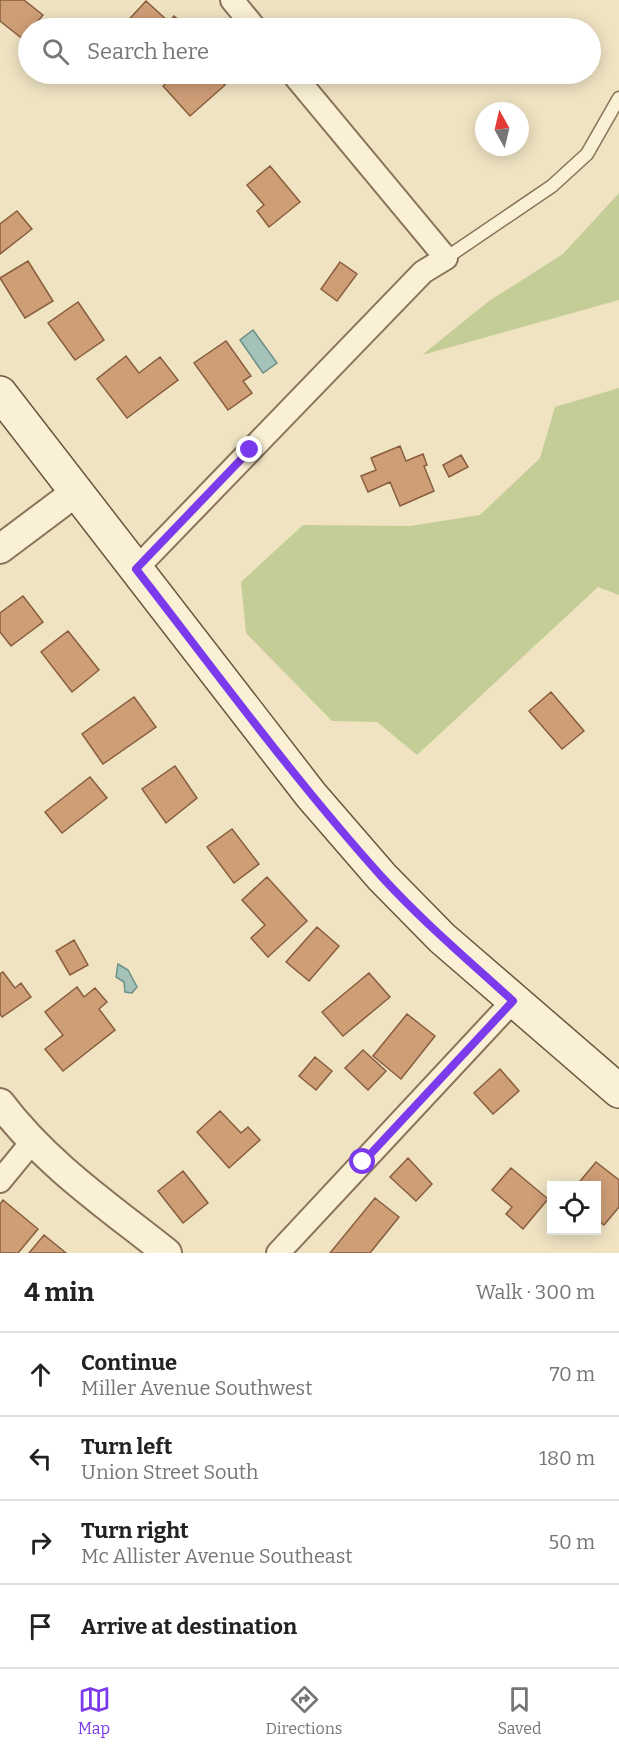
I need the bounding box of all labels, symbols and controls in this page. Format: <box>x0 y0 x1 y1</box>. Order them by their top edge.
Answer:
search box <box>18 18 601 84</box>
icon: search <box>39 35 72 68</box>
text: Search here <box>87 38 209 65</box>
north arrow <box>475 102 529 156</box>
route end <box>236 436 262 462</box>
route start <box>349 1148 375 1174</box>
map controls <box>547 1181 601 1235</box>
button: locate <box>547 1181 601 1235</box>
text: 4 min <box>24 1277 94 1308</box>
text: Walk · 300 m <box>476 1280 595 1304</box>
text: Continue <box>81 1349 177 1376</box>
icon: ahead <box>24 1358 57 1391</box>
text: 70 m <box>549 1362 595 1386</box>
text: Miller Avenue Southwest <box>81 1376 312 1400</box>
text: Turn left <box>81 1433 173 1460</box>
icon: left <box>24 1442 57 1475</box>
text: 180 m <box>539 1446 595 1470</box>
text: Union Street South <box>81 1460 258 1484</box>
text: Turn right <box>81 1517 189 1544</box>
icon: right <box>24 1526 57 1559</box>
text: 50 m <box>548 1530 595 1554</box>
text: Mc Allister Avenue Southeast <box>81 1544 353 1568</box>
icon: arrive <box>24 1610 57 1643</box>
text: Arrive at destination <box>81 1613 297 1640</box>
tab: Map <box>78 1683 111 1738</box>
tab: Directions <box>266 1683 343 1738</box>
tab: Saved <box>498 1683 541 1738</box>

